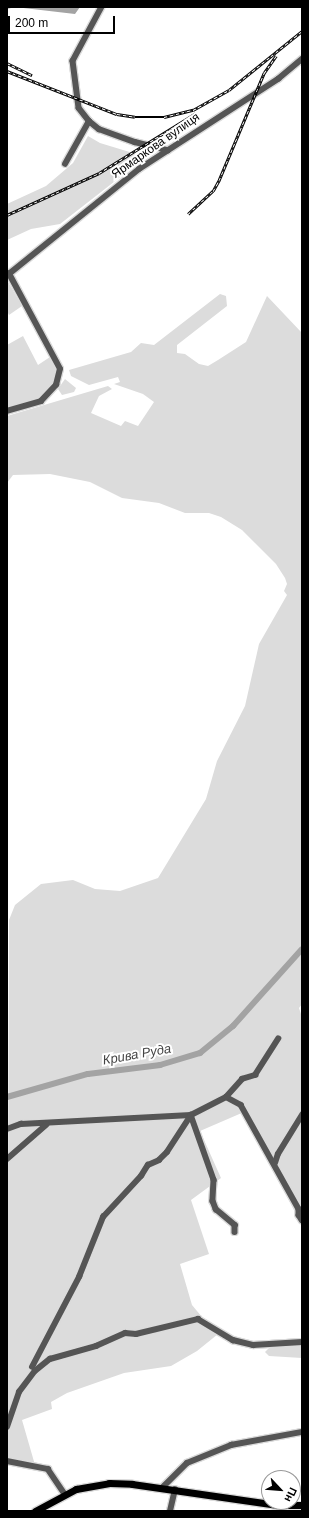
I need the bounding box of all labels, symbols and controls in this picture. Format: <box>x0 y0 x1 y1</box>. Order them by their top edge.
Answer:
scale bar <box>10 8 117 34</box>
text: 200 m <box>15 16 48 30</box>
street label: Ярмаркова вулиця <box>109 110 203 182</box>
water label: Крива Руда <box>102 1041 172 1069</box>
north arrow <box>261 1470 301 1510</box>
text: Пн <box>282 1486 299 1504</box>

